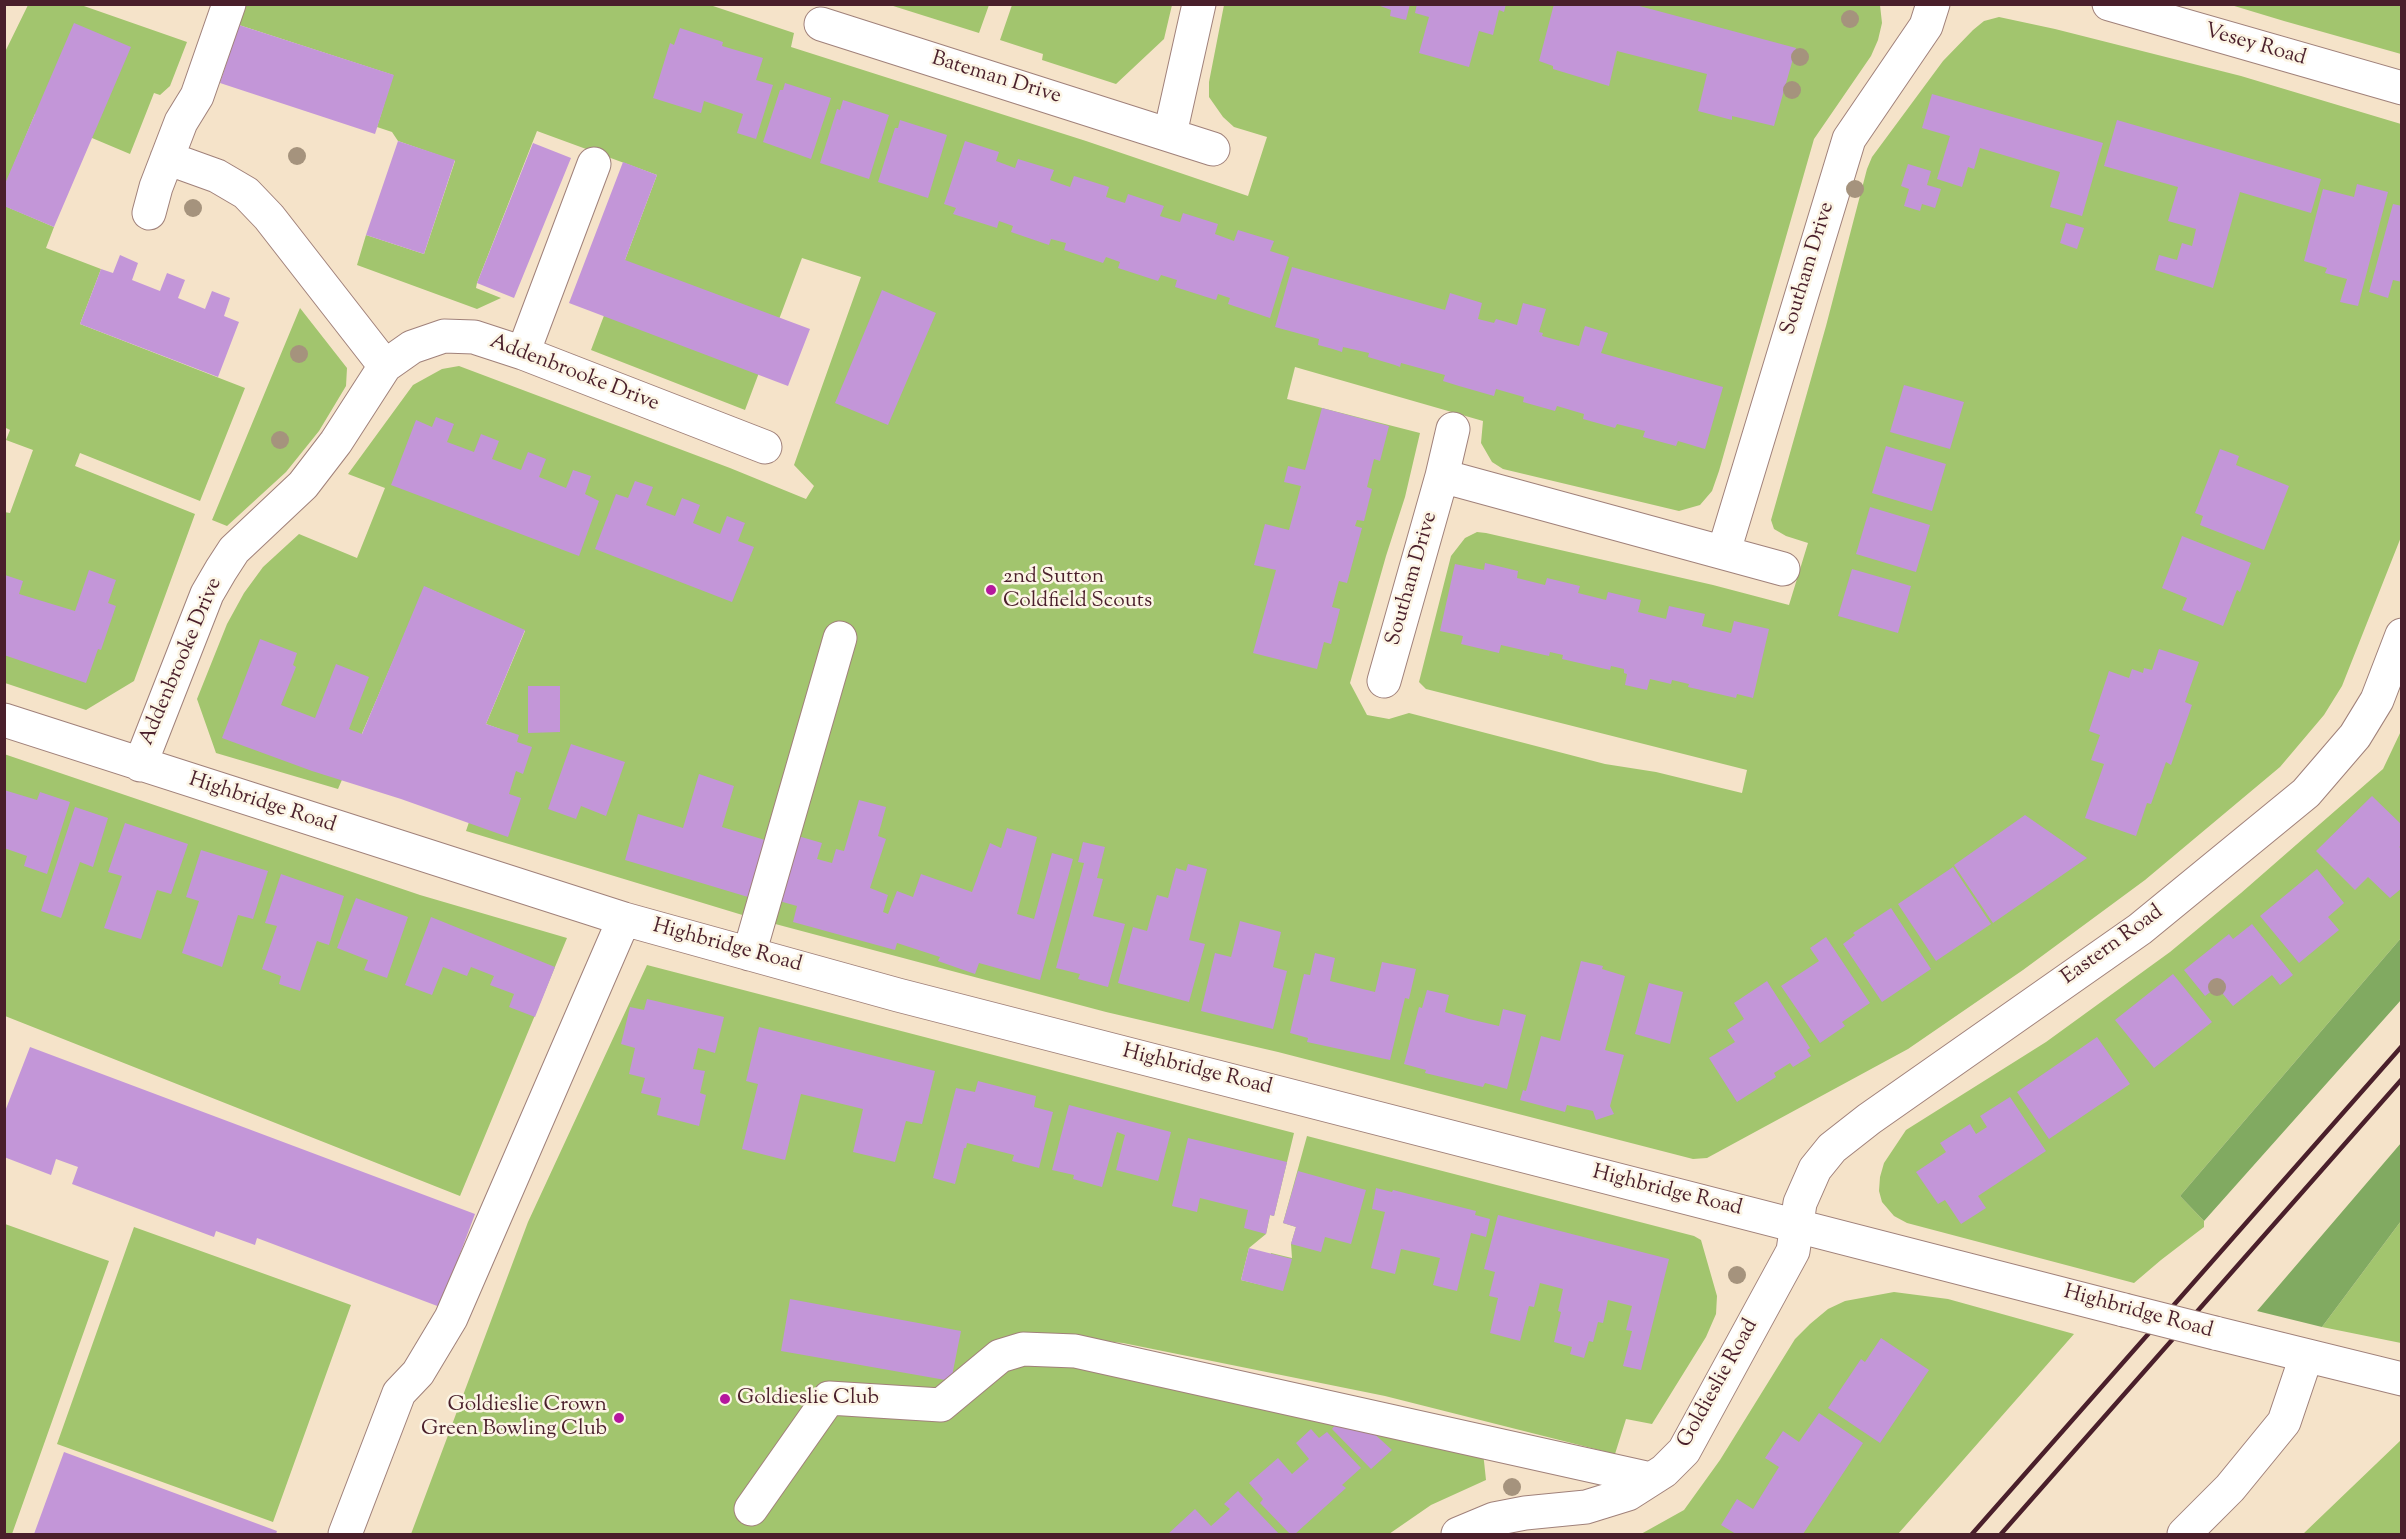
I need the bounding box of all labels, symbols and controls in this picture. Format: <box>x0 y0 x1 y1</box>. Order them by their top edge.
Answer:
street label: Vesey Road <box>2201 19 2309 73</box>
street label: Bateman Drive <box>928 47 1064 111</box>
street label: Southam Drive <box>1777 199 1841 339</box>
street label: Addenbrooke Drive <box>486 330 662 418</box>
street label: Southam Drive <box>1382 509 1444 649</box>
place label: 2nd Sutton Coldfield Scouts <box>1003 565 1152 615</box>
street label: Addenbrooke Drive <box>135 575 229 749</box>
marker: 2nd Sutton Coldfield Scouts <box>984 583 998 597</box>
street label: Highbridge Road <box>185 768 339 840</box>
street label: Eastern Road <box>2057 901 2169 991</box>
street label: Highbridge Road <box>650 915 804 979</box>
street label: Highbridge Road <box>1120 1040 1274 1102</box>
street label: Highbridge Road <box>1590 1161 1744 1223</box>
street label: Highbridge Road <box>2061 1281 2215 1345</box>
street label: Goldieslie Road <box>1673 1315 1765 1453</box>
place label: Goldieslie Club <box>737 1386 879 1412</box>
marker: Goldieslie Club <box>718 1392 732 1406</box>
place label: Goldieslie Crown Green Bowling Club <box>421 1393 607 1443</box>
marker: Goldieslie Crown Green Bowling Club <box>612 1411 626 1425</box>

